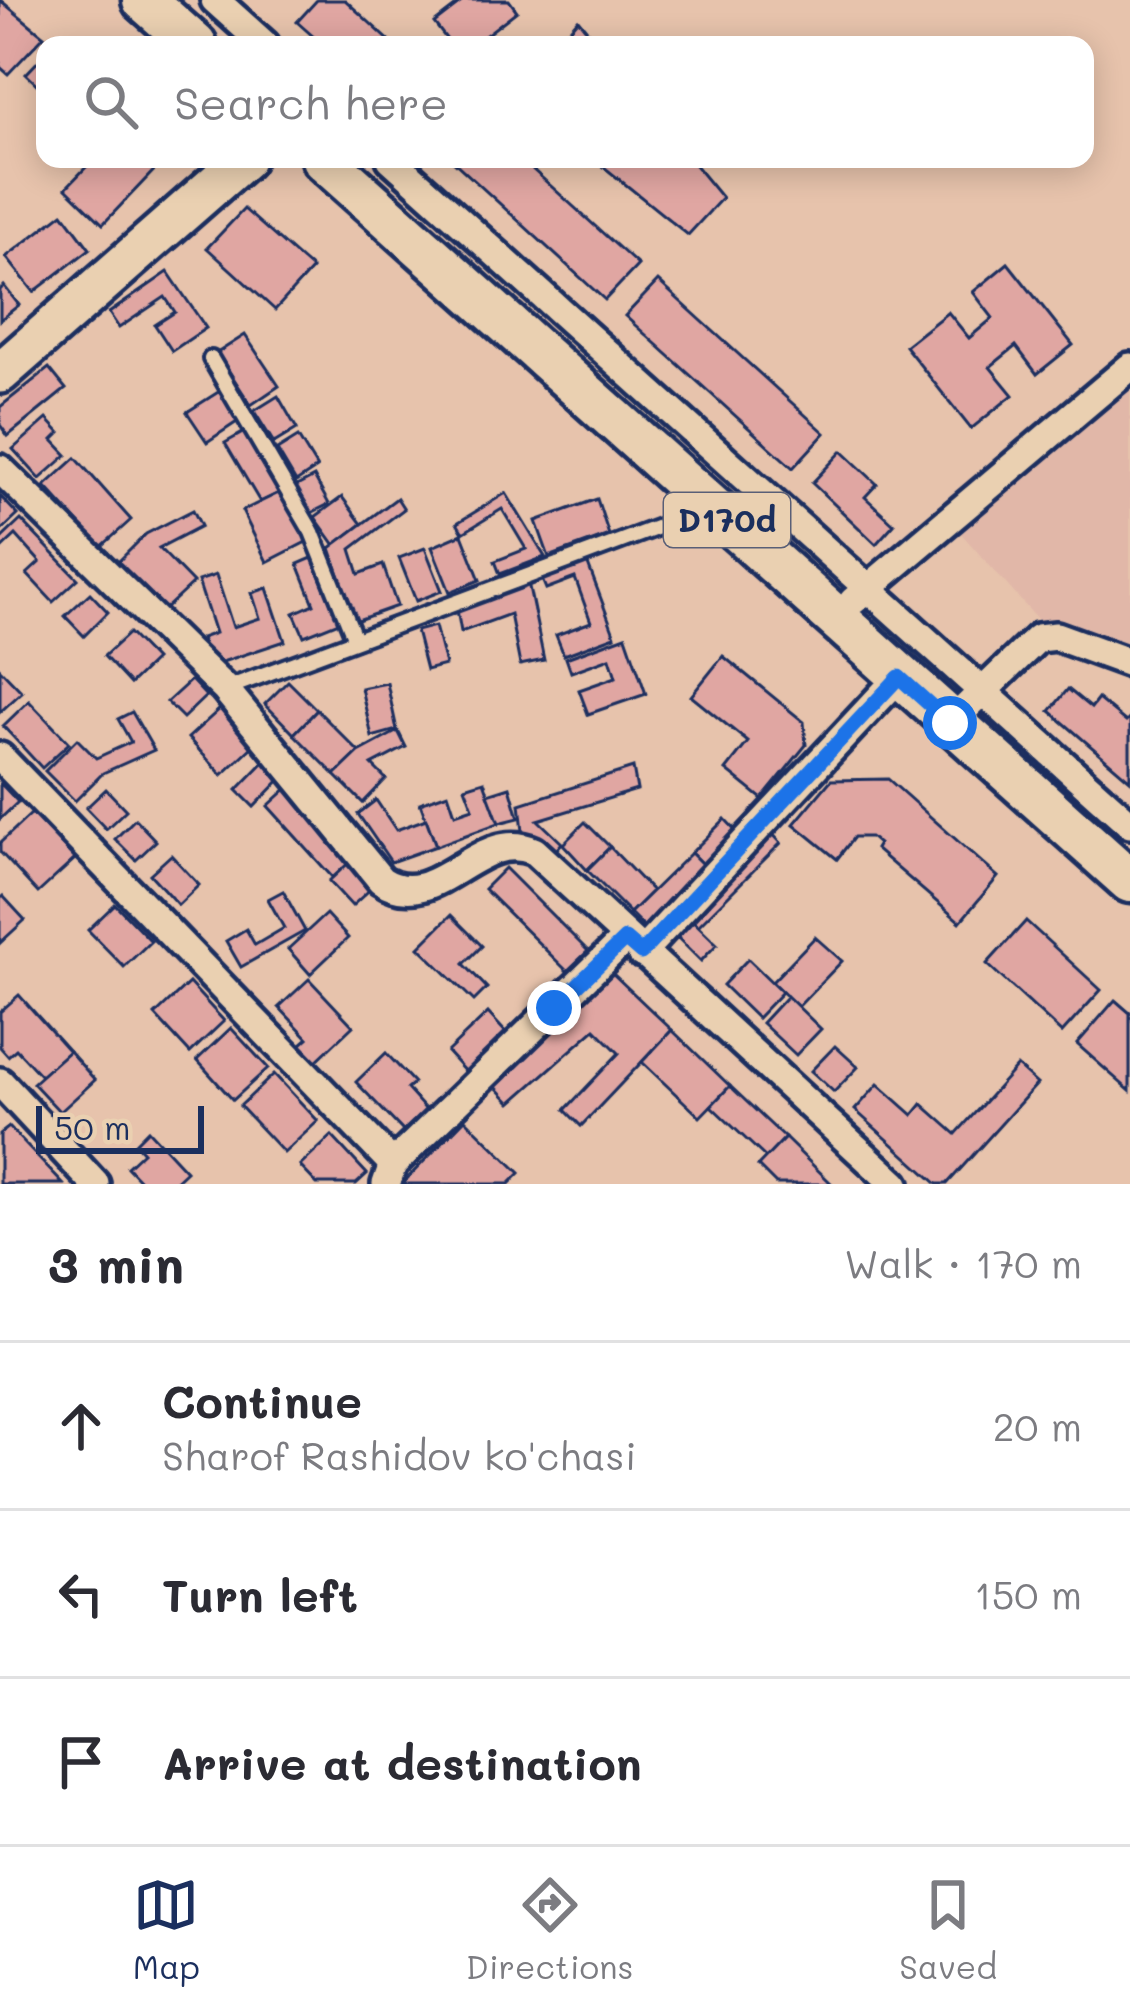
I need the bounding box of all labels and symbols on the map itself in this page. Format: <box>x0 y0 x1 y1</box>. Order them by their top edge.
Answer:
road number: D170d <box>664 493 790 547</box>
route start <box>923 696 977 750</box>
route end <box>527 981 581 1035</box>
scale bar <box>36 1100 204 1153</box>

